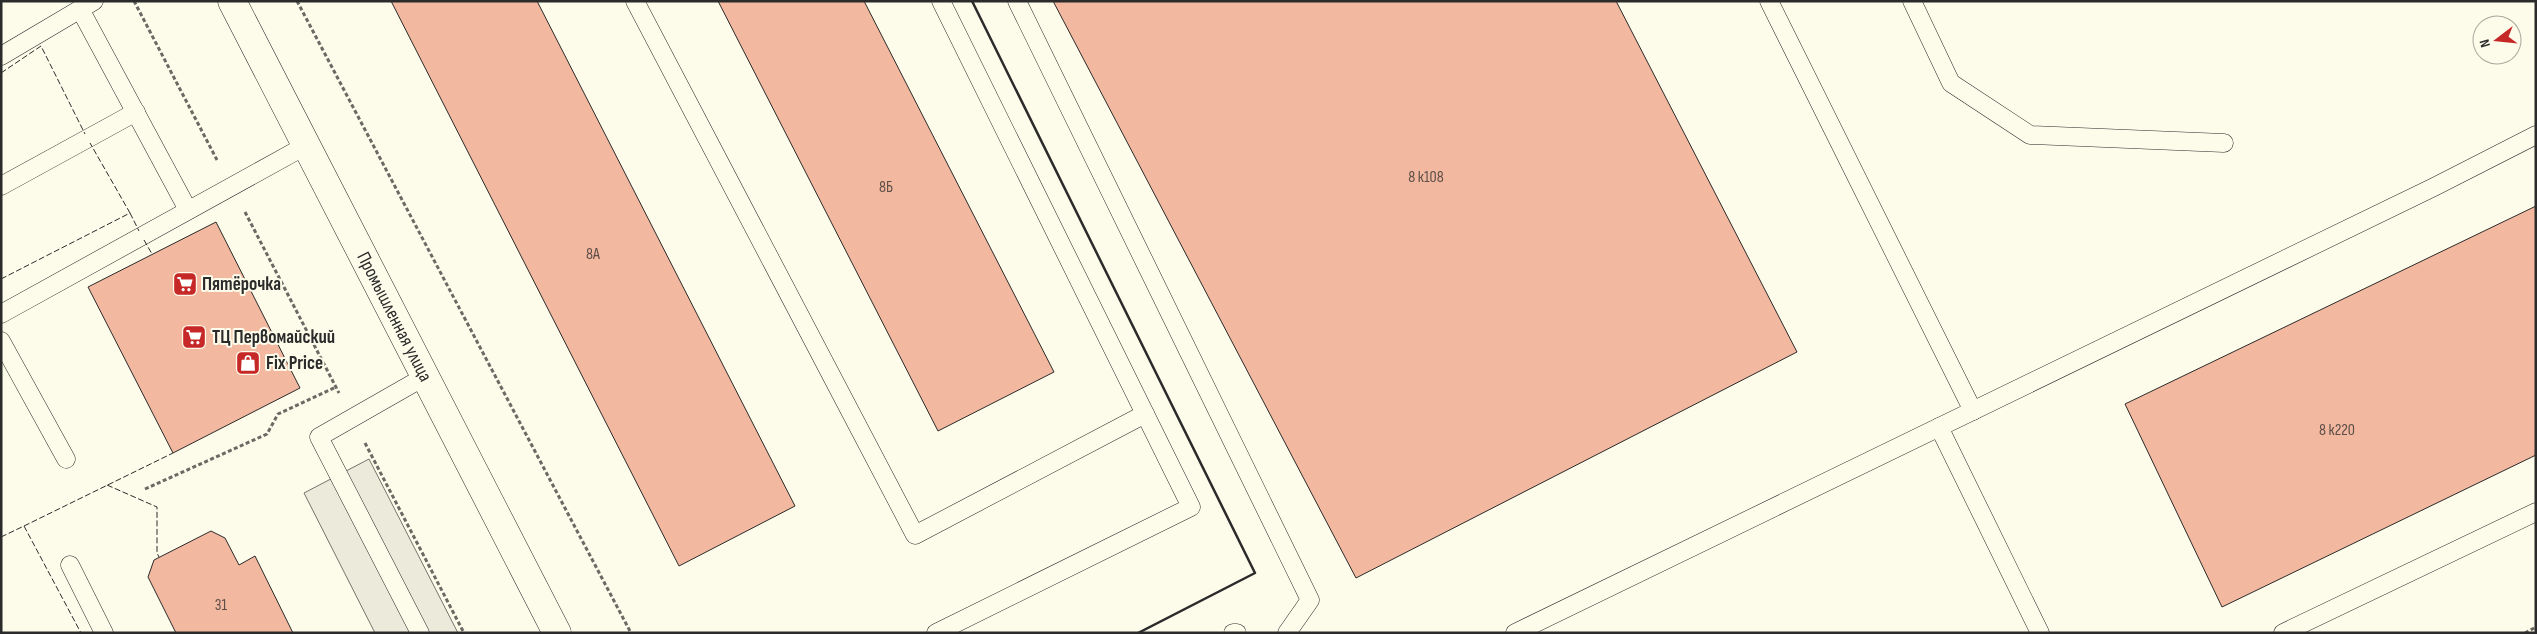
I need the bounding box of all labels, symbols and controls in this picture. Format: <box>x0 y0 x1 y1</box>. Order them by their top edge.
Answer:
north arrow <box>2472 15 2522 65</box>
text: N <box>2476 38 2494 49</box>
house number: 8 к108 <box>1408 168 1444 187</box>
house number: 8Б <box>879 178 893 197</box>
house number: 8А <box>586 245 600 264</box>
street label: Промышленная улица <box>351 248 437 386</box>
supermarket icon: Пятёрочка <box>172 271 198 297</box>
place label: Пятёрочка <box>202 273 281 296</box>
supermarket icon: ТЦ Первомайский <box>181 324 207 350</box>
place label: ТЦ Первомайский <box>212 326 335 349</box>
shop icon: Fix Price <box>235 350 261 376</box>
place label: Fix Price <box>266 352 323 375</box>
house number: 8 к220 <box>2319 421 2355 440</box>
house number: 31 <box>215 596 228 615</box>

